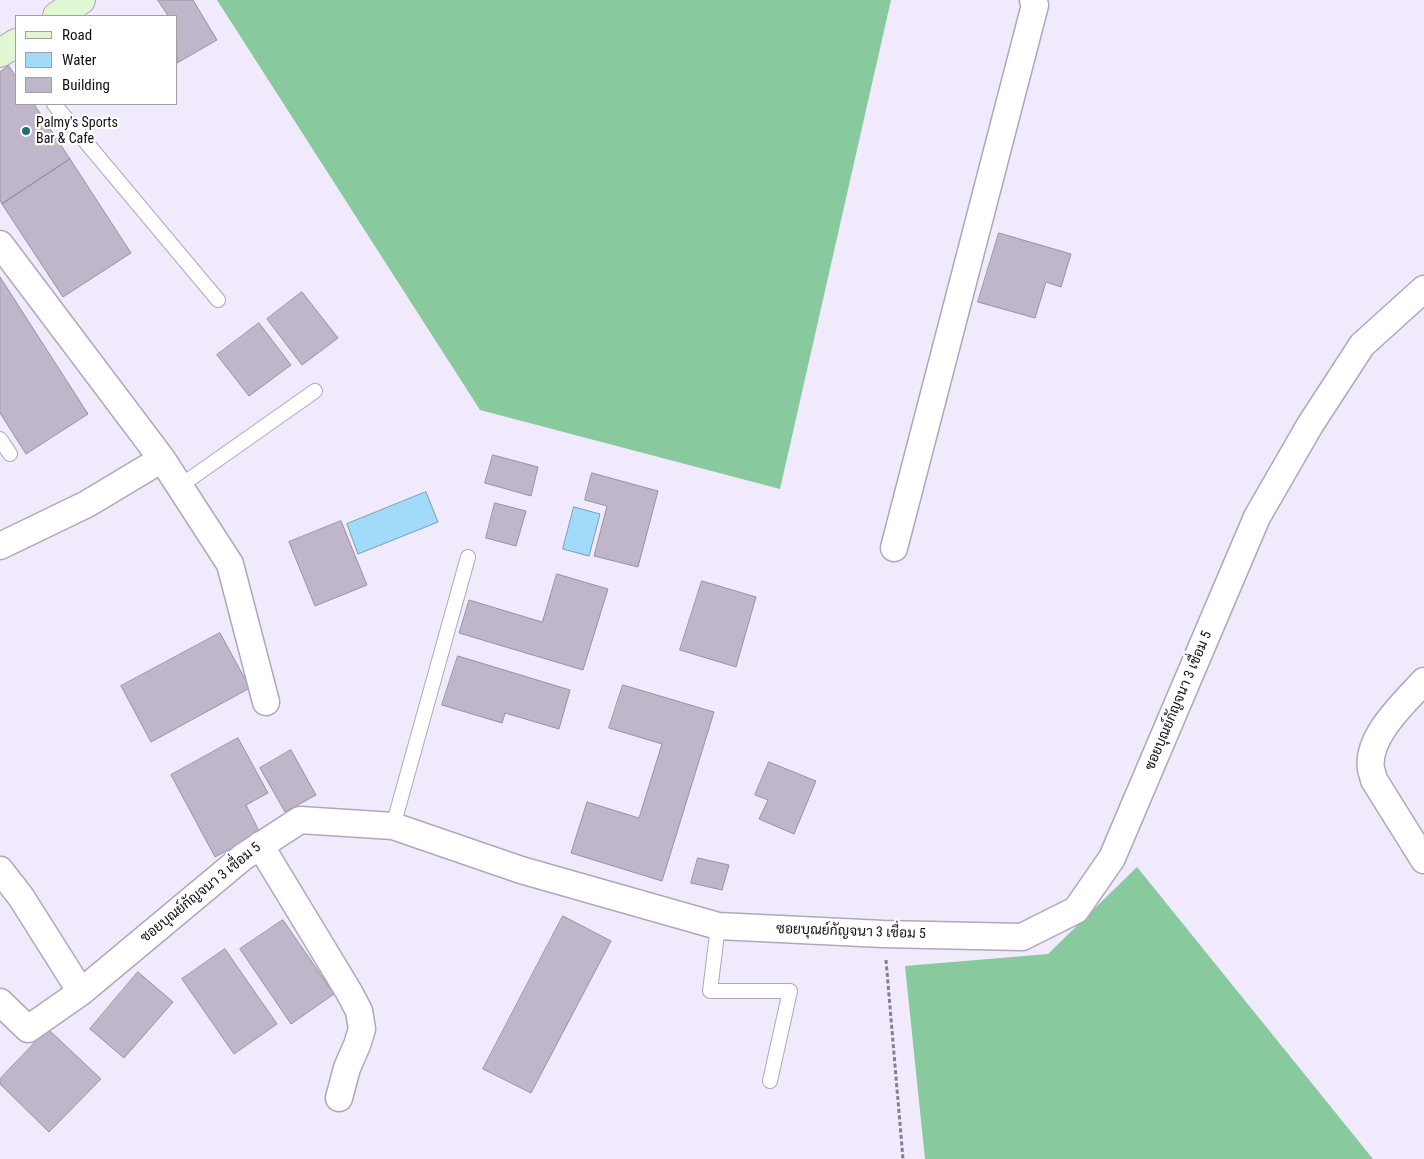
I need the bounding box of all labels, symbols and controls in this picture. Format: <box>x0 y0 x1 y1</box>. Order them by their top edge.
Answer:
legend <box>15 15 178 105</box>
text: Road <box>62 26 92 44</box>
text: Water <box>62 51 96 69</box>
text: Building <box>62 76 110 94</box>
place label: Palmy's Sports Bar & Cafe <box>36 115 118 148</box>
marker: Palmy's Sports Bar & Cafe <box>20 125 32 137</box>
street label: ซอยบุณย์กัญจนา 3 เชื่อม 5 <box>1142 629 1216 773</box>
street label: ซอยบุณย์กัญจนา 3 เชื่อม 5 <box>138 839 264 947</box>
street label: ซอยบุณย์กัญจนา 3 เชื่อม 5 <box>776 921 926 943</box>

